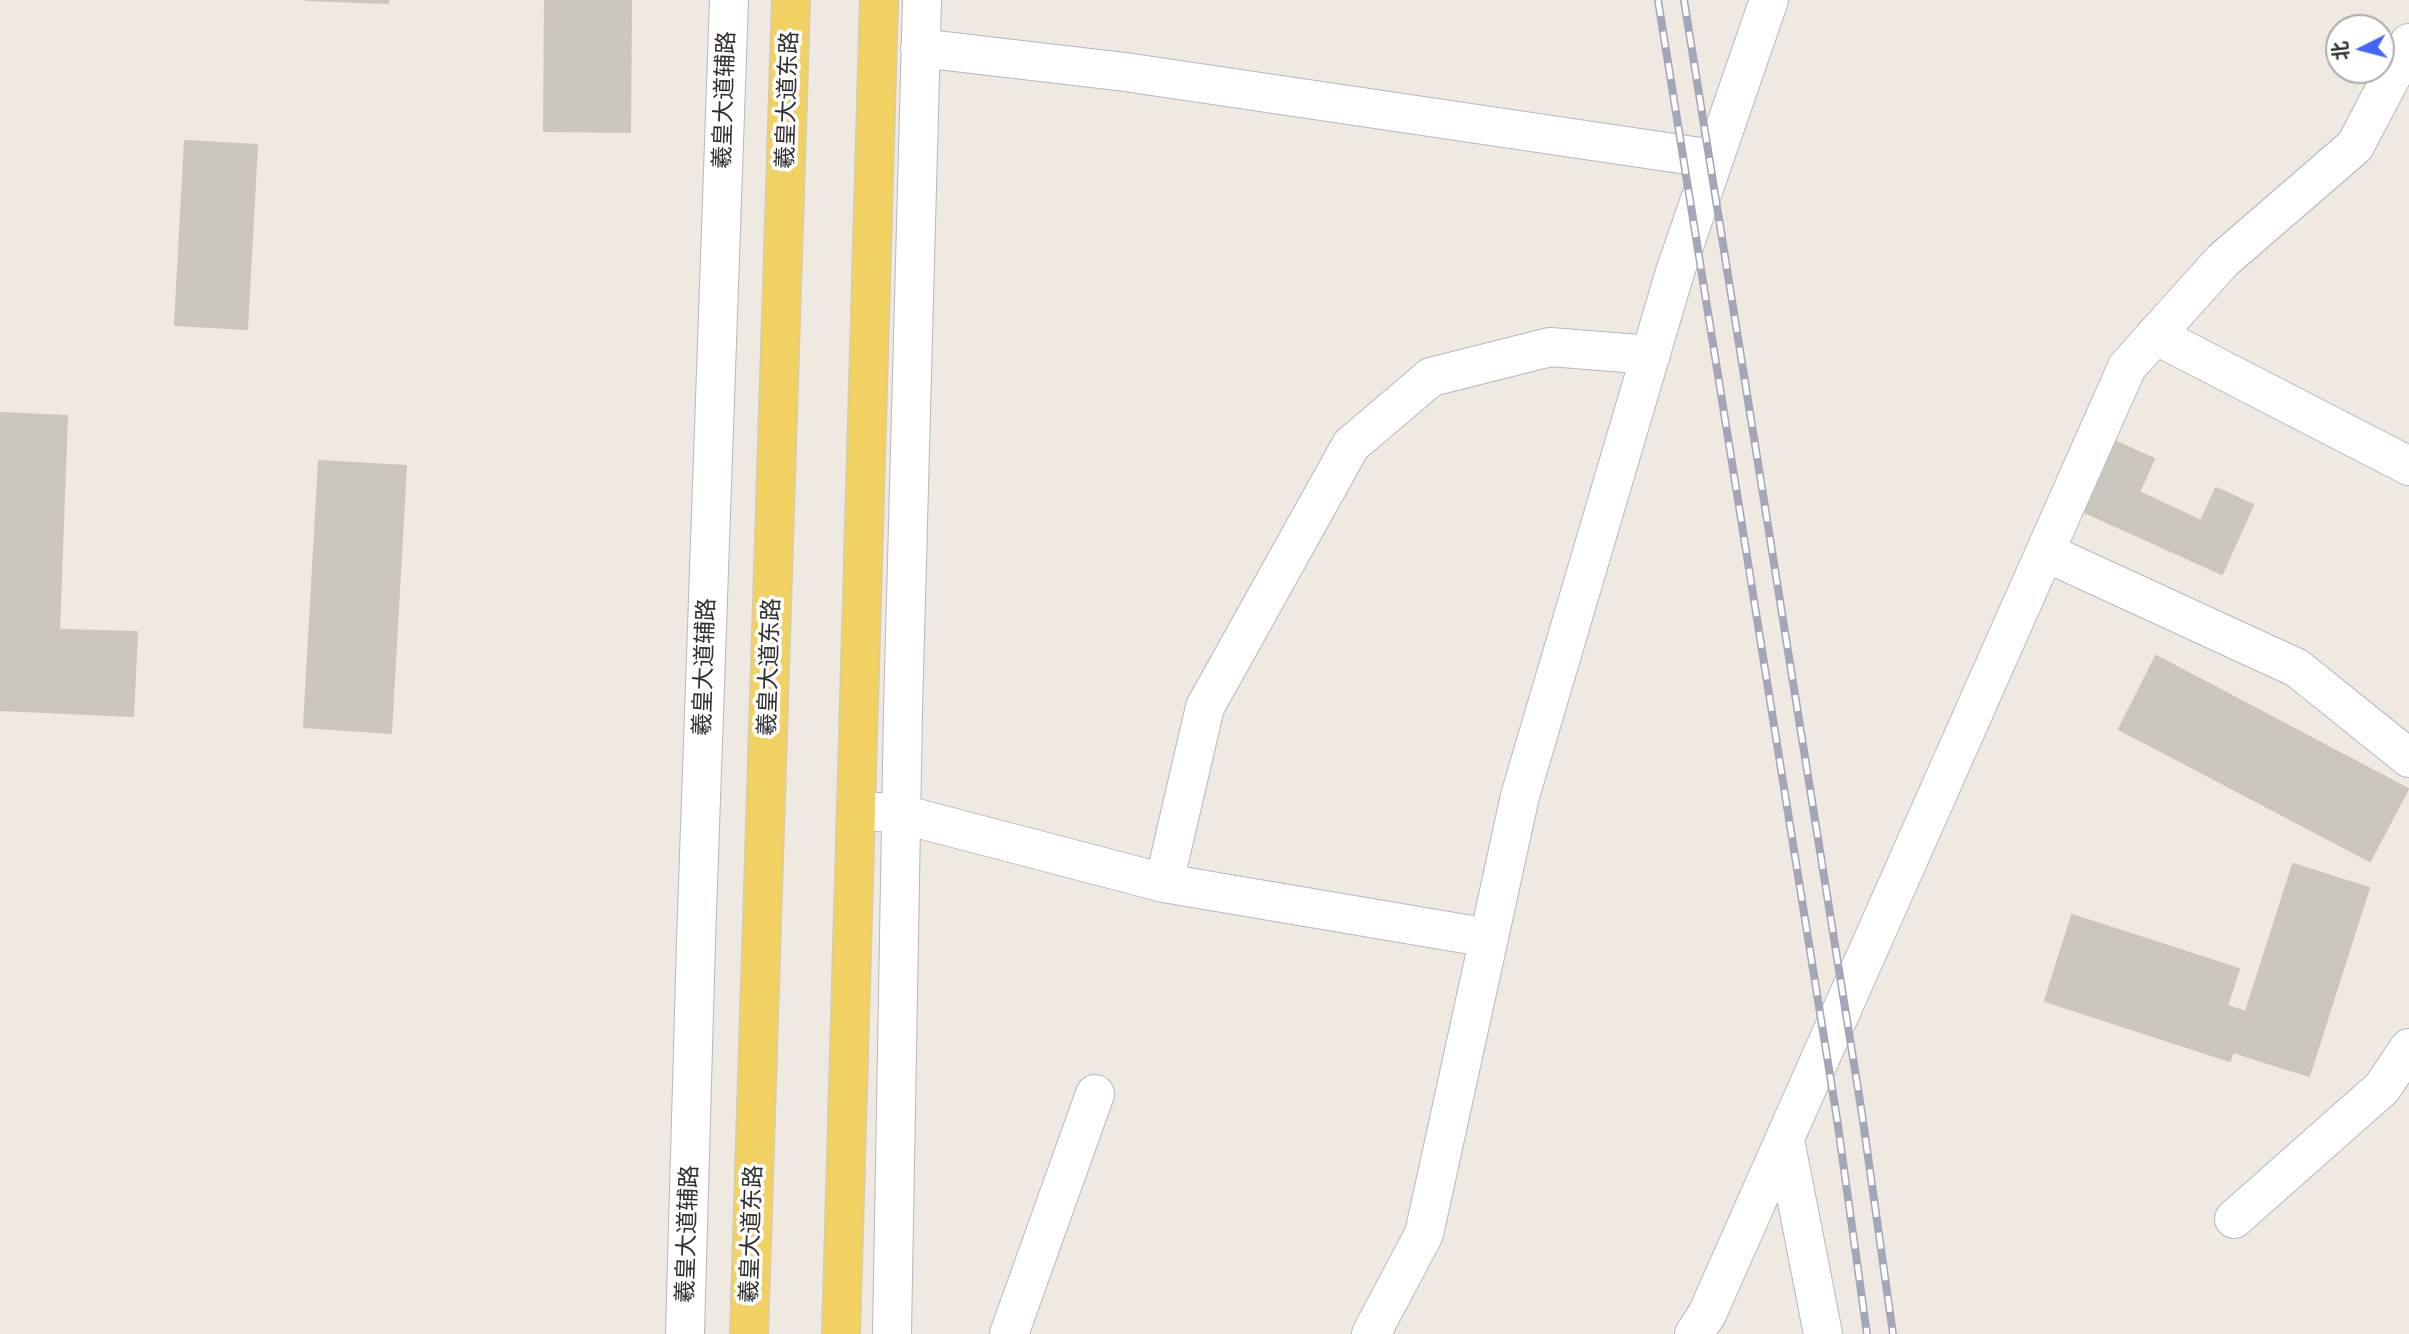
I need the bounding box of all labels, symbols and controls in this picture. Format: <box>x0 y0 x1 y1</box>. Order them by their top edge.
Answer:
north arrow <box>2325 14 2395 84</box>
street label: 羲皇大道辅路 <box>709 31 741 169</box>
street label: 羲皇大道东路 <box>772 31 804 169</box>
text: 北 <box>2329 40 2353 62</box>
street label: 羲皇大道辅路 <box>689 598 721 736</box>
street label: 羲皇大道东路 <box>754 598 786 736</box>
street label: 羲皇大道辅路 <box>672 1165 704 1303</box>
street label: 羲皇大道东路 <box>736 1165 768 1303</box>

